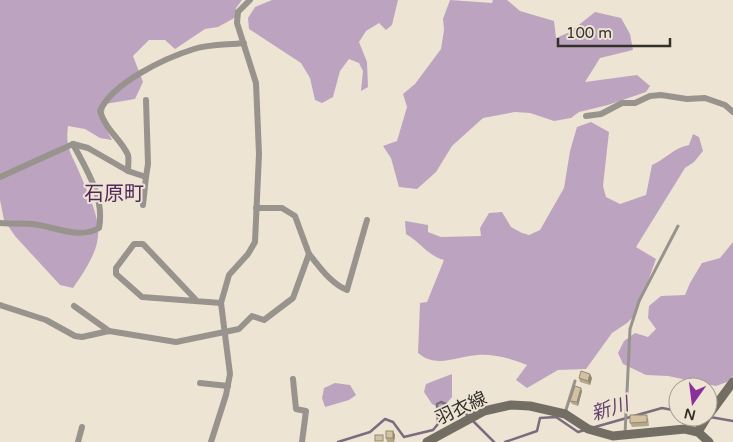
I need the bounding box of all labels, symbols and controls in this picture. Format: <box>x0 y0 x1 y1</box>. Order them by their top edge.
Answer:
scale bar <box>558 15 670 47</box>
text: 100 m <box>566 24 612 42</box>
district label: 石原町 <box>84 182 144 206</box>
north arrow <box>668 377 718 427</box>
street label: 羽衣線 <box>432 387 490 429</box>
water label: 新川 <box>589 392 633 425</box>
text: N <box>682 405 697 424</box>

